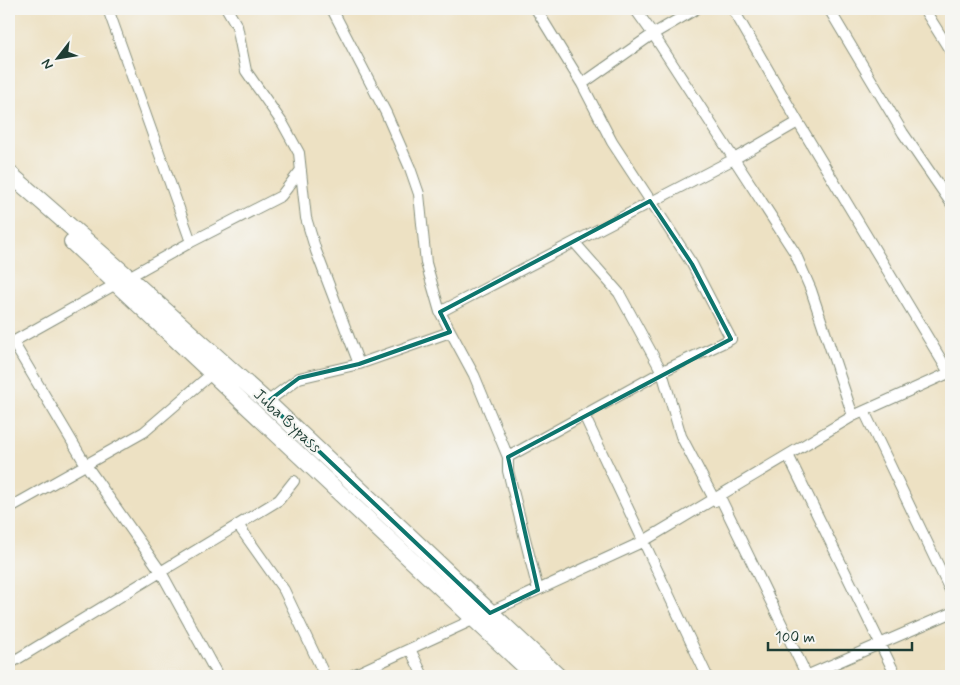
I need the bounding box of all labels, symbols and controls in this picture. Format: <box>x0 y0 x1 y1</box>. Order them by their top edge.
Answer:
north arrow <box>32 32 82 82</box>
text: N <box>38 56 58 73</box>
street label: Juba Bypass <box>249 384 325 458</box>
scale bar <box>768 620 911 652</box>
text: 100 m <box>775 628 815 648</box>

